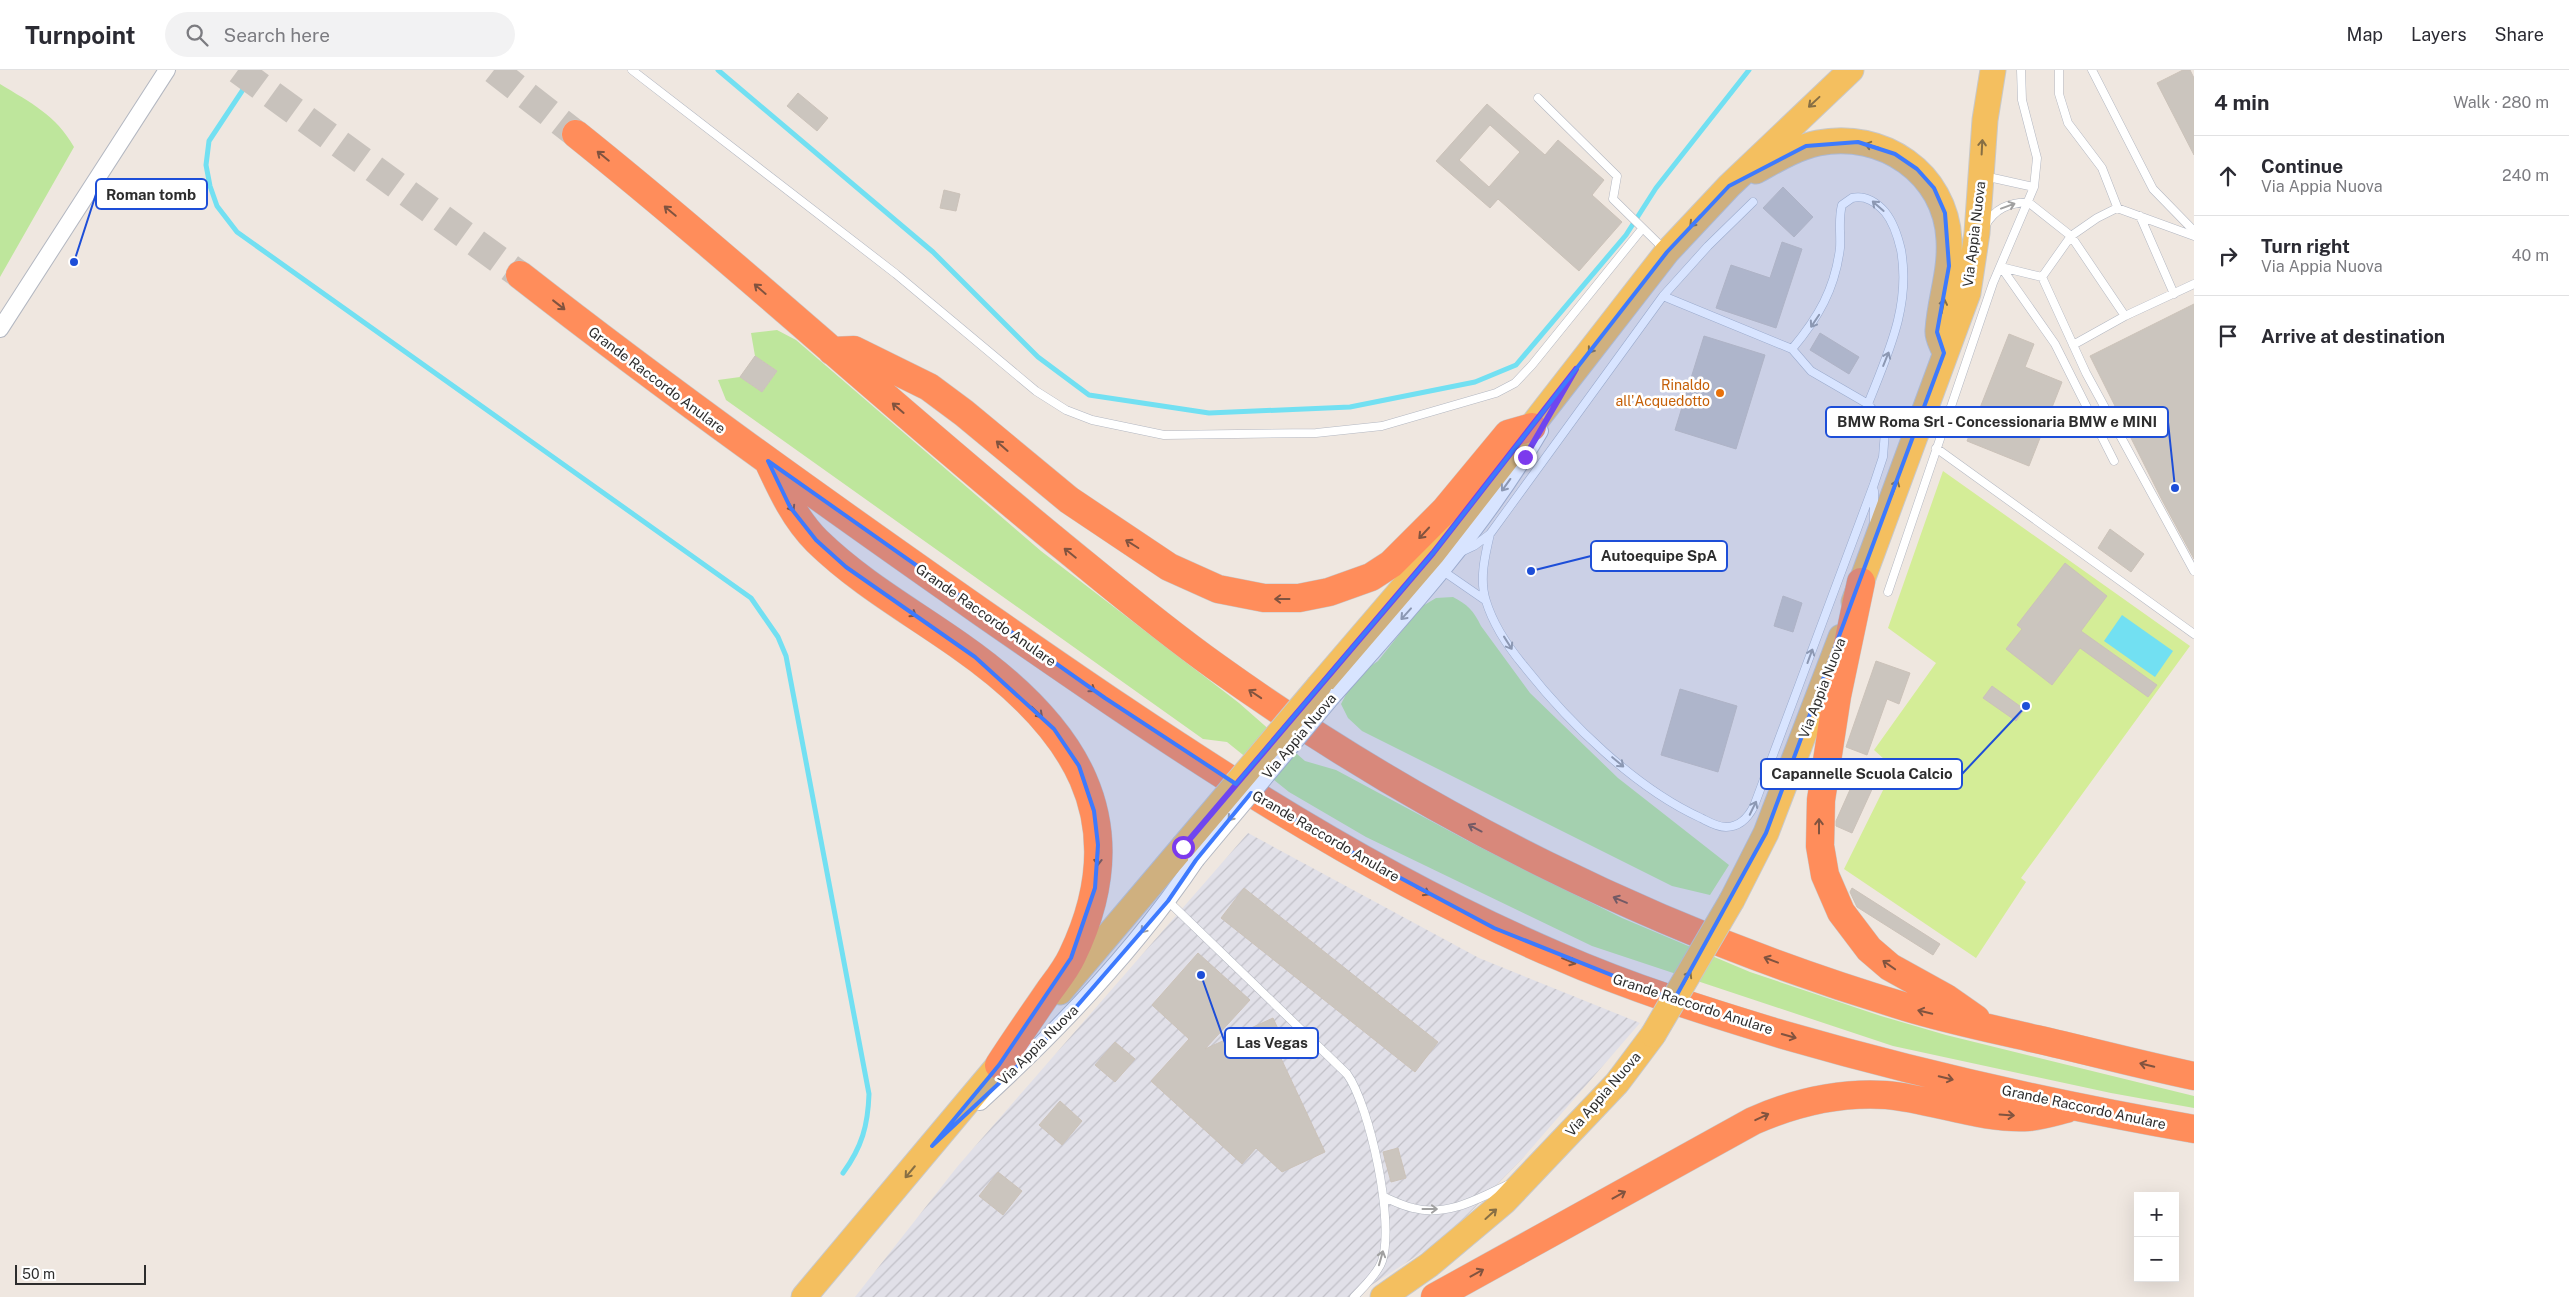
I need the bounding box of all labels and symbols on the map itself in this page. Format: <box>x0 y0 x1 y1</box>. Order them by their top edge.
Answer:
one-way arrow <box>1808 96 1821 108</box>
one-way arrow <box>1978 139 1987 155</box>
one-way arrow <box>1865 141 1881 150</box>
one-way arrow <box>597 151 610 162</box>
callout: Roman tomb <box>96 179 207 209</box>
street label: Via Appia Nuova <box>1960 180 1988 288</box>
text: Roman tomb <box>106 186 196 203</box>
one-way arrow <box>1871 200 1884 212</box>
one-way arrow <box>2000 201 2015 210</box>
one-way arrow <box>664 206 677 217</box>
one-way arrow <box>1690 214 1702 227</box>
one-way arrow <box>754 283 767 294</box>
one-way arrow <box>1939 298 1948 314</box>
one-way arrow <box>552 300 565 311</box>
one-way arrow <box>1809 314 1820 328</box>
street label: Grande Raccordo Anulare <box>585 323 729 437</box>
one-way arrow <box>1588 340 1598 354</box>
one-way arrow <box>1882 352 1891 367</box>
place label: Rinaldo all'Acquedotto <box>1616 377 1710 409</box>
marker: Rinaldo all'Acquedotto <box>1714 387 1726 399</box>
one-way arrow <box>891 402 904 414</box>
callout: BMW Roma Srl - Concessionaria BMW e MINI <box>1826 407 2168 437</box>
text: BMW Roma Srl - Concessionaria BMW e MINI <box>1837 413 2157 430</box>
one-way arrow <box>996 440 1009 451</box>
route end <box>1514 446 1537 469</box>
one-way arrow <box>1501 478 1511 492</box>
one-way arrow <box>1891 480 1900 495</box>
one-way arrow <box>785 498 795 512</box>
one-way arrow <box>1418 526 1430 539</box>
one-way arrow <box>1125 538 1139 548</box>
callout: Autoequipe SpA <box>1591 541 1727 571</box>
one-way arrow <box>1064 547 1077 558</box>
text: Autoequipe SpA <box>1601 547 1717 564</box>
street label: Grande Raccordo Anulare <box>913 560 1059 670</box>
one-way arrow <box>1274 594 1290 604</box>
one-way arrow <box>903 607 917 617</box>
one-way arrow <box>1401 607 1412 620</box>
street label: Via Appia Nuova <box>1795 635 1849 741</box>
one-way arrow <box>1503 636 1513 650</box>
one-way arrow <box>1806 649 1815 664</box>
one-way arrow <box>1082 682 1096 692</box>
one-way arrow <box>1248 689 1262 699</box>
street label: Via Appia Nuova <box>1259 690 1339 782</box>
one-way arrow <box>1031 706 1044 718</box>
one-way arrow <box>1612 756 1625 767</box>
callout: Capannelle Scuola Calcio <box>1761 759 1962 789</box>
text: Capannelle Scuola Calcio <box>1771 765 1953 782</box>
street label: Grande Raccordo Anulare <box>1250 787 1403 885</box>
one-way arrow <box>1748 801 1758 816</box>
one-way arrow <box>1228 808 1239 821</box>
one-way arrow <box>1814 818 1824 834</box>
one-way arrow <box>1467 823 1482 833</box>
route start <box>1172 836 1195 859</box>
one-way arrow <box>1093 849 1103 865</box>
one-way arrow <box>1415 886 1430 896</box>
one-way arrow <box>1613 894 1628 904</box>
one-way arrow <box>1140 920 1151 933</box>
one-way arrow <box>1764 955 1779 965</box>
one-way arrow <box>1561 957 1576 966</box>
one-way arrow <box>1882 960 1896 970</box>
street label: Grande Raccordo Anulare <box>1611 971 1775 1037</box>
one-way arrow <box>1683 972 1693 986</box>
street label: Via Appia Nuova <box>995 1002 1081 1088</box>
one-way arrow <box>1917 1007 1933 1017</box>
callout: Las Vegas <box>1225 1028 1318 1058</box>
one-way arrow <box>1781 1032 1797 1042</box>
text: Las Vegas <box>1236 1034 1308 1051</box>
street label: Via Appia Nuova <box>1562 1049 1644 1139</box>
one-way arrow <box>2139 1060 2155 1069</box>
one-way arrow <box>1937 1074 1953 1083</box>
street label: Grande Raccordo Anulare <box>2000 1082 2168 1132</box>
one-way arrow <box>1999 1111 2015 1120</box>
one-way arrow <box>1754 1112 1769 1121</box>
one-way arrow <box>905 1165 916 1178</box>
one-way arrow <box>1612 1189 1626 1199</box>
one-way arrow <box>1422 1204 1438 1214</box>
one-way arrow <box>1484 1208 1497 1220</box>
one-way arrow <box>1377 1250 1387 1266</box>
scale bar <box>15 1262 146 1285</box>
one-way arrow <box>1470 1268 1484 1278</box>

